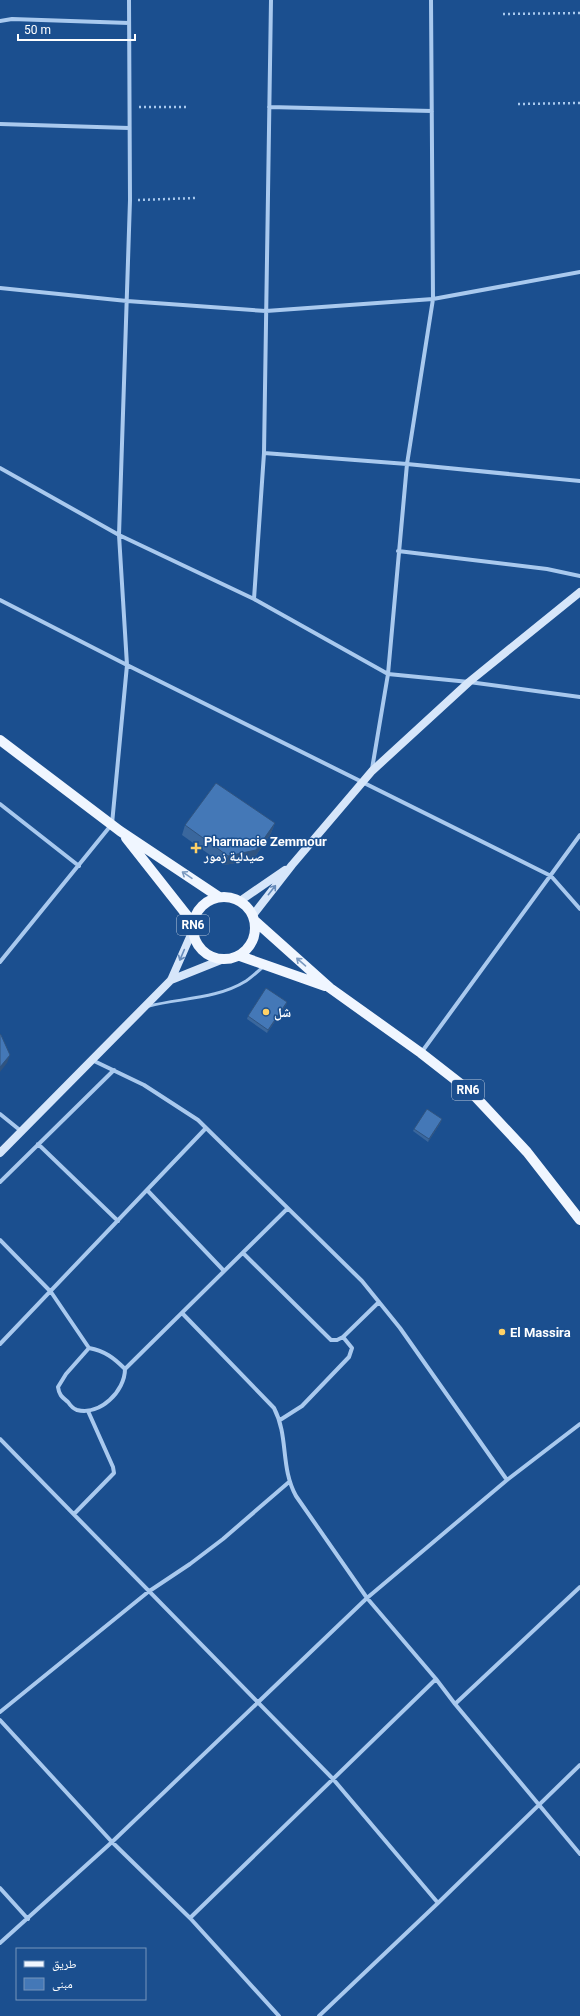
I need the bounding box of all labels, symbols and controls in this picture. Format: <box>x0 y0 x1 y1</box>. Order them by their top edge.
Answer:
scale bar <box>18 16 135 42</box>
text: 50 m <box>24 23 51 37</box>
place label: Pharmacie Zemmour صيدلية زمور <box>203 834 327 864</box>
marker: Pharmacie Zemmour صيدلية زمور <box>191 843 201 853</box>
one-way arrow <box>181 871 192 879</box>
one-way arrow <box>268 884 277 895</box>
road number: RN6 <box>177 915 209 935</box>
one-way arrow <box>178 948 185 960</box>
one-way arrow <box>296 957 306 967</box>
place label: شل <box>274 1005 291 1021</box>
marker: شل <box>261 1007 271 1017</box>
road number: RN6 <box>452 1080 484 1100</box>
place label: El Massira <box>510 1325 571 1340</box>
marker: El Massira <box>497 1327 507 1337</box>
legend <box>16 1948 146 2000</box>
text: طريق <box>52 1957 77 1971</box>
text: مبنى <box>52 1977 73 1991</box>

